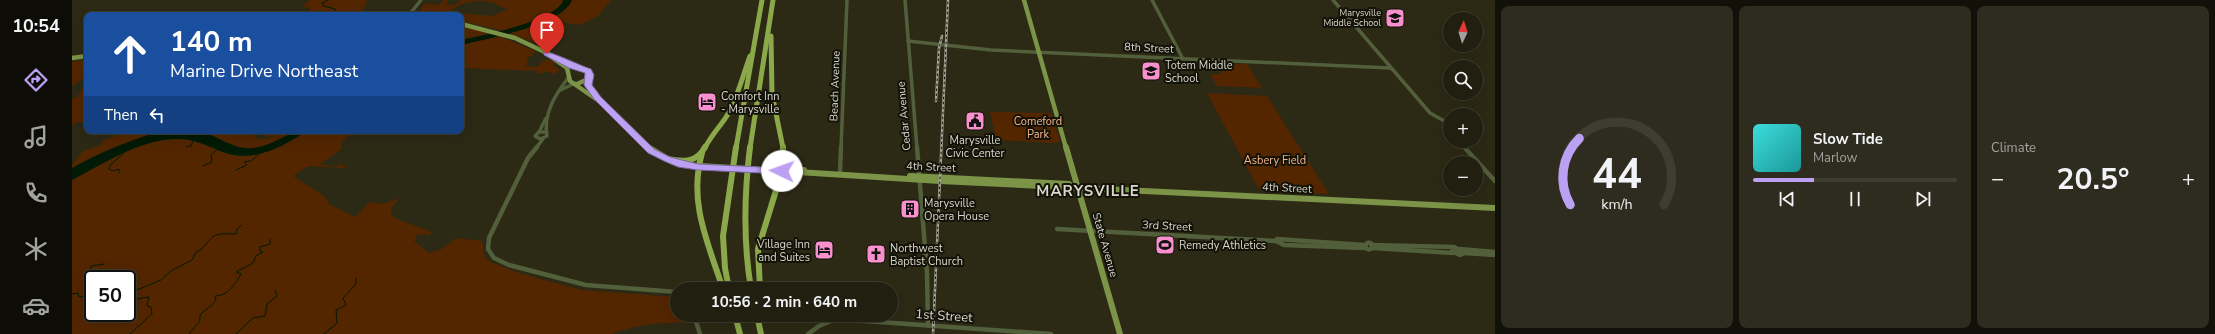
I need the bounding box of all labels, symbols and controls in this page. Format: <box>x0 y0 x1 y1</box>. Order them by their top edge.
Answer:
place label: Marysville Middle School <box>1324 7 1381 29</box>
school or university icon: Marysville Middle School <box>1384 7 1406 29</box>
north arrow <box>1443 12 1483 52</box>
map controls <box>1443 12 1483 196</box>
pin <box>530 13 564 54</box>
text: 10:54 <box>12 14 60 38</box>
icon: arrive <box>536 19 558 41</box>
text: 140 m <box>170 23 253 61</box>
icon: ahead <box>104 28 156 80</box>
street label: 8th Street <box>1124 39 1174 57</box>
street label: Beach Avenue <box>826 50 844 122</box>
place label: Totem Middle School <box>1165 58 1233 86</box>
text: Marine Drive Northeast <box>170 59 358 83</box>
school or university icon: Totem Middle School <box>1140 60 1162 82</box>
button: search <box>1443 60 1483 100</box>
icon: directions <box>22 66 50 94</box>
street label: Cedar Avenue <box>893 81 914 151</box>
place label: Comfort Inn - Marysville <box>721 89 779 117</box>
hotel icon: Comfort Inn - Marysville <box>696 91 718 113</box>
icon: left <box>146 104 168 126</box>
text: Then <box>104 105 138 125</box>
button: + <box>1443 108 1483 148</box>
public building icon: Marysville Civic Center <box>964 110 986 132</box>
park label: Comeford Park <box>1014 114 1062 142</box>
icon: music <box>22 123 50 151</box>
text: Slow Tide <box>1813 129 1883 149</box>
place label: Marysville Civic Center <box>946 133 1004 161</box>
text: Climate <box>1991 139 2036 157</box>
text: 44 <box>1592 146 1642 203</box>
text: Marlow <box>1813 149 1858 167</box>
position arrow <box>761 150 803 192</box>
park label: Asbery Field <box>1244 153 1306 168</box>
button: − <box>1443 156 1483 196</box>
street label: 4th Street <box>906 158 956 176</box>
text: 20.5° <box>2057 159 2129 200</box>
text: − <box>1991 164 2004 194</box>
text: + <box>2182 164 2195 194</box>
icon: phone <box>22 179 50 207</box>
street label: 4th Street <box>1262 179 1312 197</box>
district label: MARYSVILLE <box>1036 181 1140 201</box>
icon: previous <box>1776 188 1798 210</box>
icon: pause <box>1844 188 1866 210</box>
icon: next <box>1912 188 1934 210</box>
text: km/h <box>1601 195 1633 214</box>
place label: Marysville Opera House <box>924 196 989 224</box>
building icon: Marysville Opera House <box>899 198 921 220</box>
street label: State Avenue <box>1089 211 1121 279</box>
street label: 3rd Street <box>1142 217 1192 235</box>
sports icon: Remedy Athletics <box>1154 234 1176 256</box>
icon: climate <box>22 235 50 263</box>
place label: Village Inn and Suites <box>756 237 810 265</box>
place label: Remedy Athletics <box>1179 238 1266 253</box>
hotel icon: Village Inn and Suites <box>813 239 835 261</box>
place label: Northwest Baptist Church <box>890 241 963 269</box>
church icon: Northwest Baptist Church <box>865 243 887 265</box>
speed limit sign: 50 <box>84 270 136 322</box>
icon: car <box>22 292 50 320</box>
text: 10:56 · 2 min · 640 m <box>711 292 857 312</box>
street label: 1st Street <box>915 305 974 327</box>

